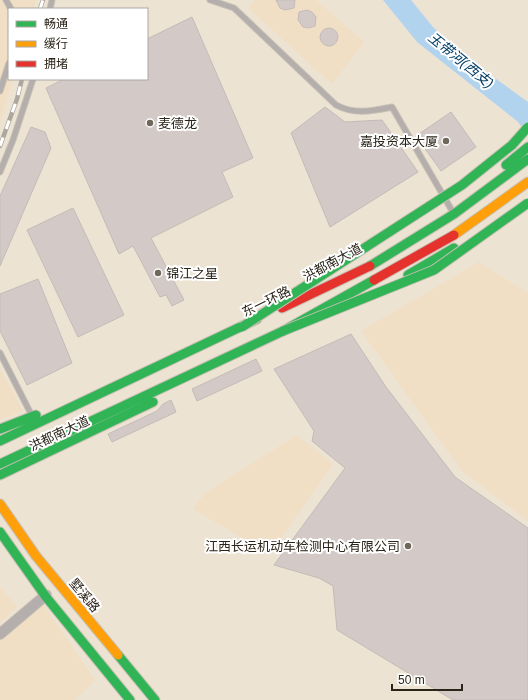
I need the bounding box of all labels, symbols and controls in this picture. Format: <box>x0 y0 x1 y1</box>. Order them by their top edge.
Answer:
legend <box>8 8 148 80</box>
text: 畅通 <box>44 17 68 31</box>
water label: 玉带河(西支) <box>425 29 497 91</box>
text: 缓行 <box>44 37 68 51</box>
text: 拥堵 <box>44 57 68 71</box>
place label: 麦德龙 <box>158 116 197 131</box>
marker: 麦德龙 <box>145 118 155 128</box>
place label: 嘉投资本大厦 <box>360 134 438 149</box>
marker: 嘉投资本大厦 <box>441 136 451 146</box>
street label: 洪都南大道 <box>300 241 364 284</box>
place label: 锦江之星 <box>166 266 218 281</box>
marker: 锦江之星 <box>153 268 163 278</box>
street label: 东一环路 <box>240 283 293 320</box>
street label: 洪都南大道 <box>27 413 92 454</box>
place label: 江西长运机动车检测中心有限公司 <box>205 539 400 554</box>
marker: 江西长运机动车检测中心有限公司 <box>403 541 413 551</box>
street label: 墅溪路 <box>66 576 103 615</box>
scale bar <box>392 666 462 692</box>
text: 50 m <box>398 673 425 687</box>

